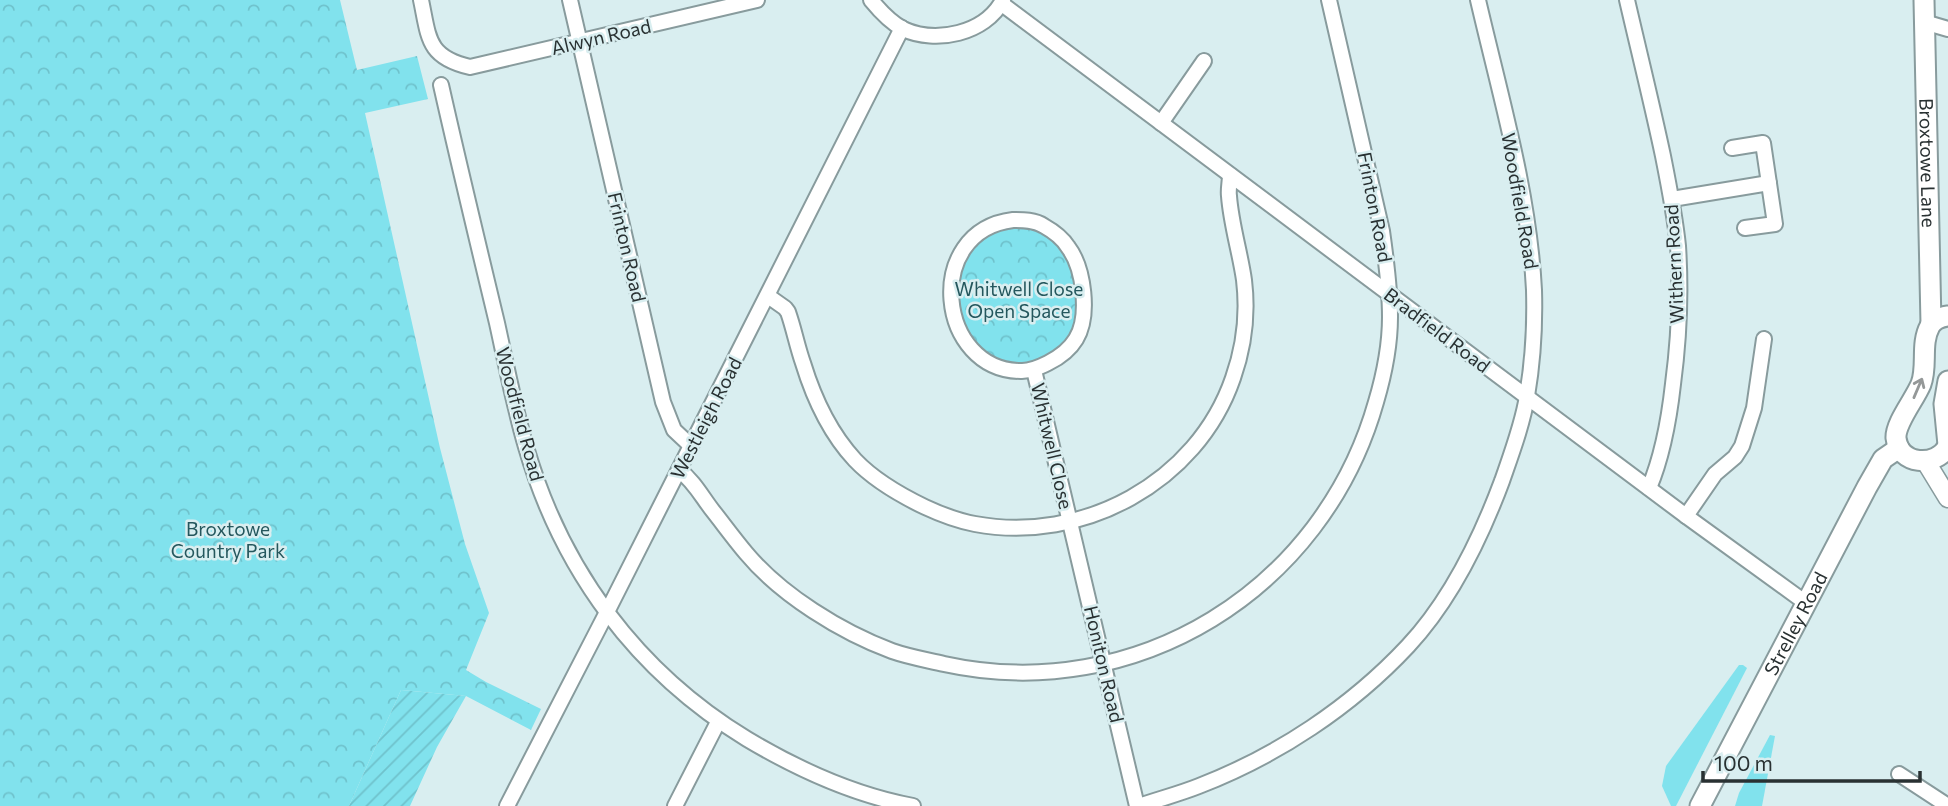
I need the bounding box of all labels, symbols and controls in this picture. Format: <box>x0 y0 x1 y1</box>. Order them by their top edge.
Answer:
street label: Alwyn Road <box>549 14 653 59</box>
street label: Broxtowe Lane <box>1915 98 1941 228</box>
street label: Woodfield Road <box>1497 131 1544 271</box>
street label: Frinton Road <box>1354 150 1397 264</box>
street label: Frinton Road <box>604 190 651 304</box>
street label: Withern Road <box>1659 204 1688 324</box>
park label: Whitwell Close Open Space <box>955 277 1083 322</box>
street label: Bradfield Road <box>1380 282 1495 377</box>
street label: Woodfield Road <box>492 344 549 483</box>
street label: Westleigh Road <box>665 353 746 482</box>
one-way arrow <box>1912 378 1925 399</box>
street label: Whitwell Close <box>1027 381 1078 511</box>
park label: Broxtowe Country Park <box>171 517 285 562</box>
street label: Strelley Road <box>1759 568 1832 679</box>
street label: Honiton Road <box>1080 603 1129 725</box>
scale bar <box>1703 740 1920 784</box>
text: 100 m <box>1714 750 1773 775</box>

